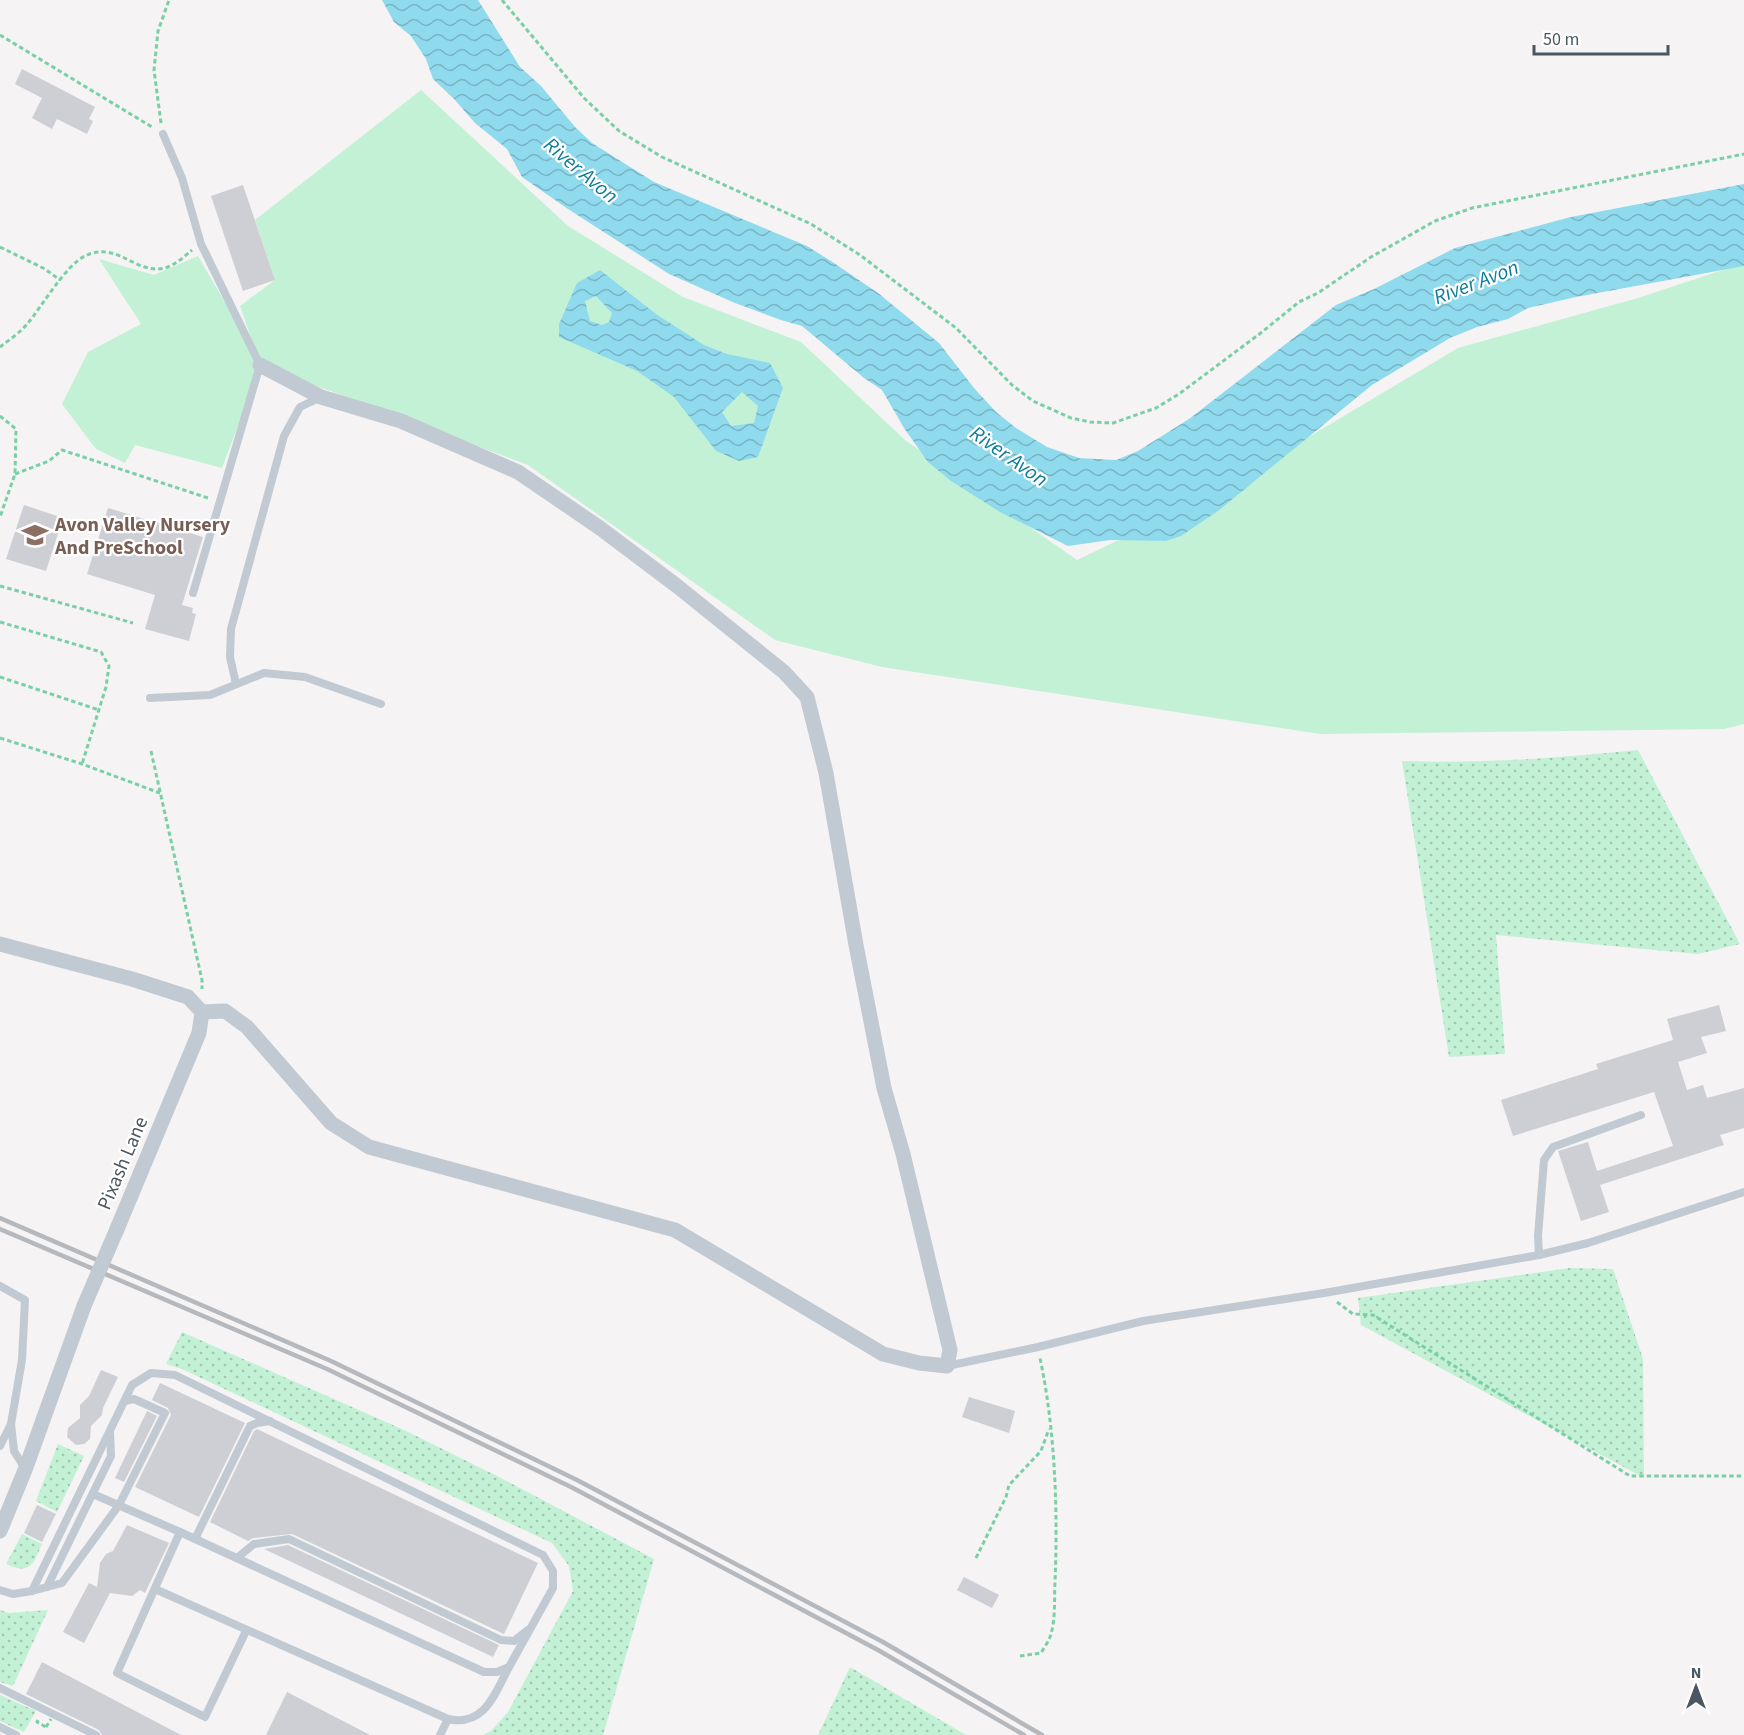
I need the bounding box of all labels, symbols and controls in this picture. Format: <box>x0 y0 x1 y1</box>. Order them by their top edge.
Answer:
scale bar <box>1534 18 1668 56</box>
text: 50 m <box>1543 27 1579 52</box>
water label: River Avon <box>537 130 625 210</box>
water label: River Avon <box>1429 252 1523 312</box>
water label: River Avon <box>964 418 1054 494</box>
place label: Avon Valley Nursery And PreSchool <box>54 511 231 562</box>
school or university icon: Avon Valley Nursery And PreSchool <box>20 520 50 550</box>
street label: Pixash Lane <box>91 1112 155 1214</box>
north arrow <box>1666 1657 1726 1717</box>
text: N <box>1691 1662 1701 1684</box>

